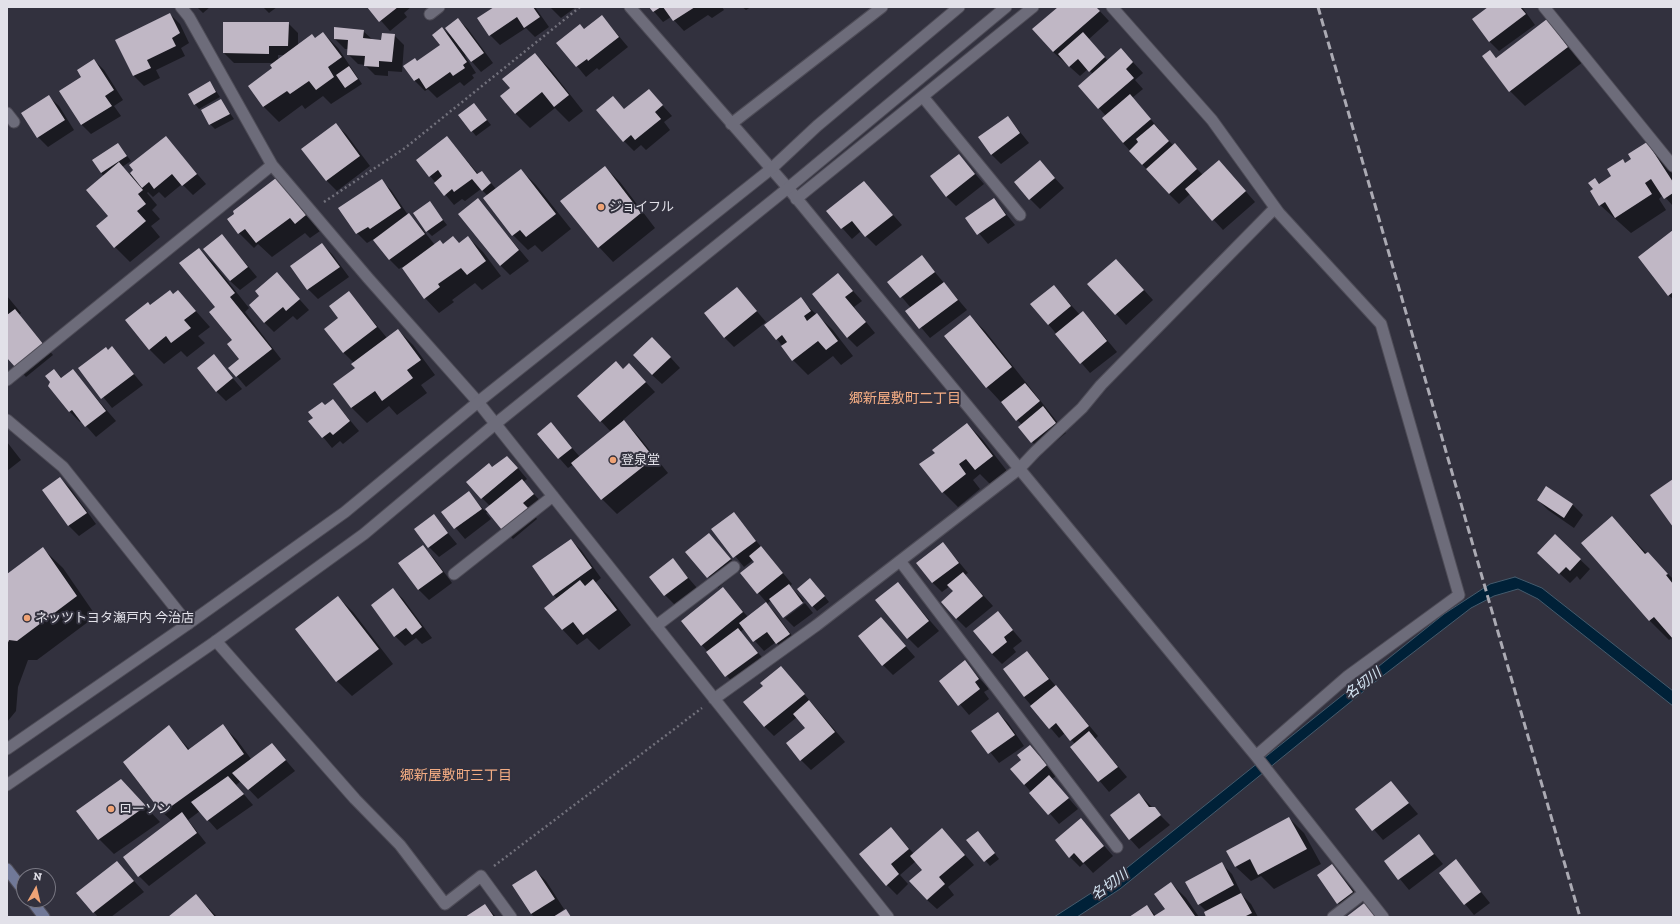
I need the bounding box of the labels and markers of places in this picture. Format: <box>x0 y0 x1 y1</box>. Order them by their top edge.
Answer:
place label: ジョイフル <box>609 199 674 215</box>
marker: ジョイフル <box>596 202 606 212</box>
place label: 登泉堂 <box>621 452 660 468</box>
marker: 登泉堂 <box>608 455 618 465</box>
place label: ネッツトヨタ瀬戸内 今治店 <box>35 610 194 626</box>
marker: ネッツトヨタ瀬戸内 今治店 <box>22 613 32 623</box>
place label: ローソン <box>119 801 171 817</box>
marker: ローソン <box>106 804 116 814</box>

